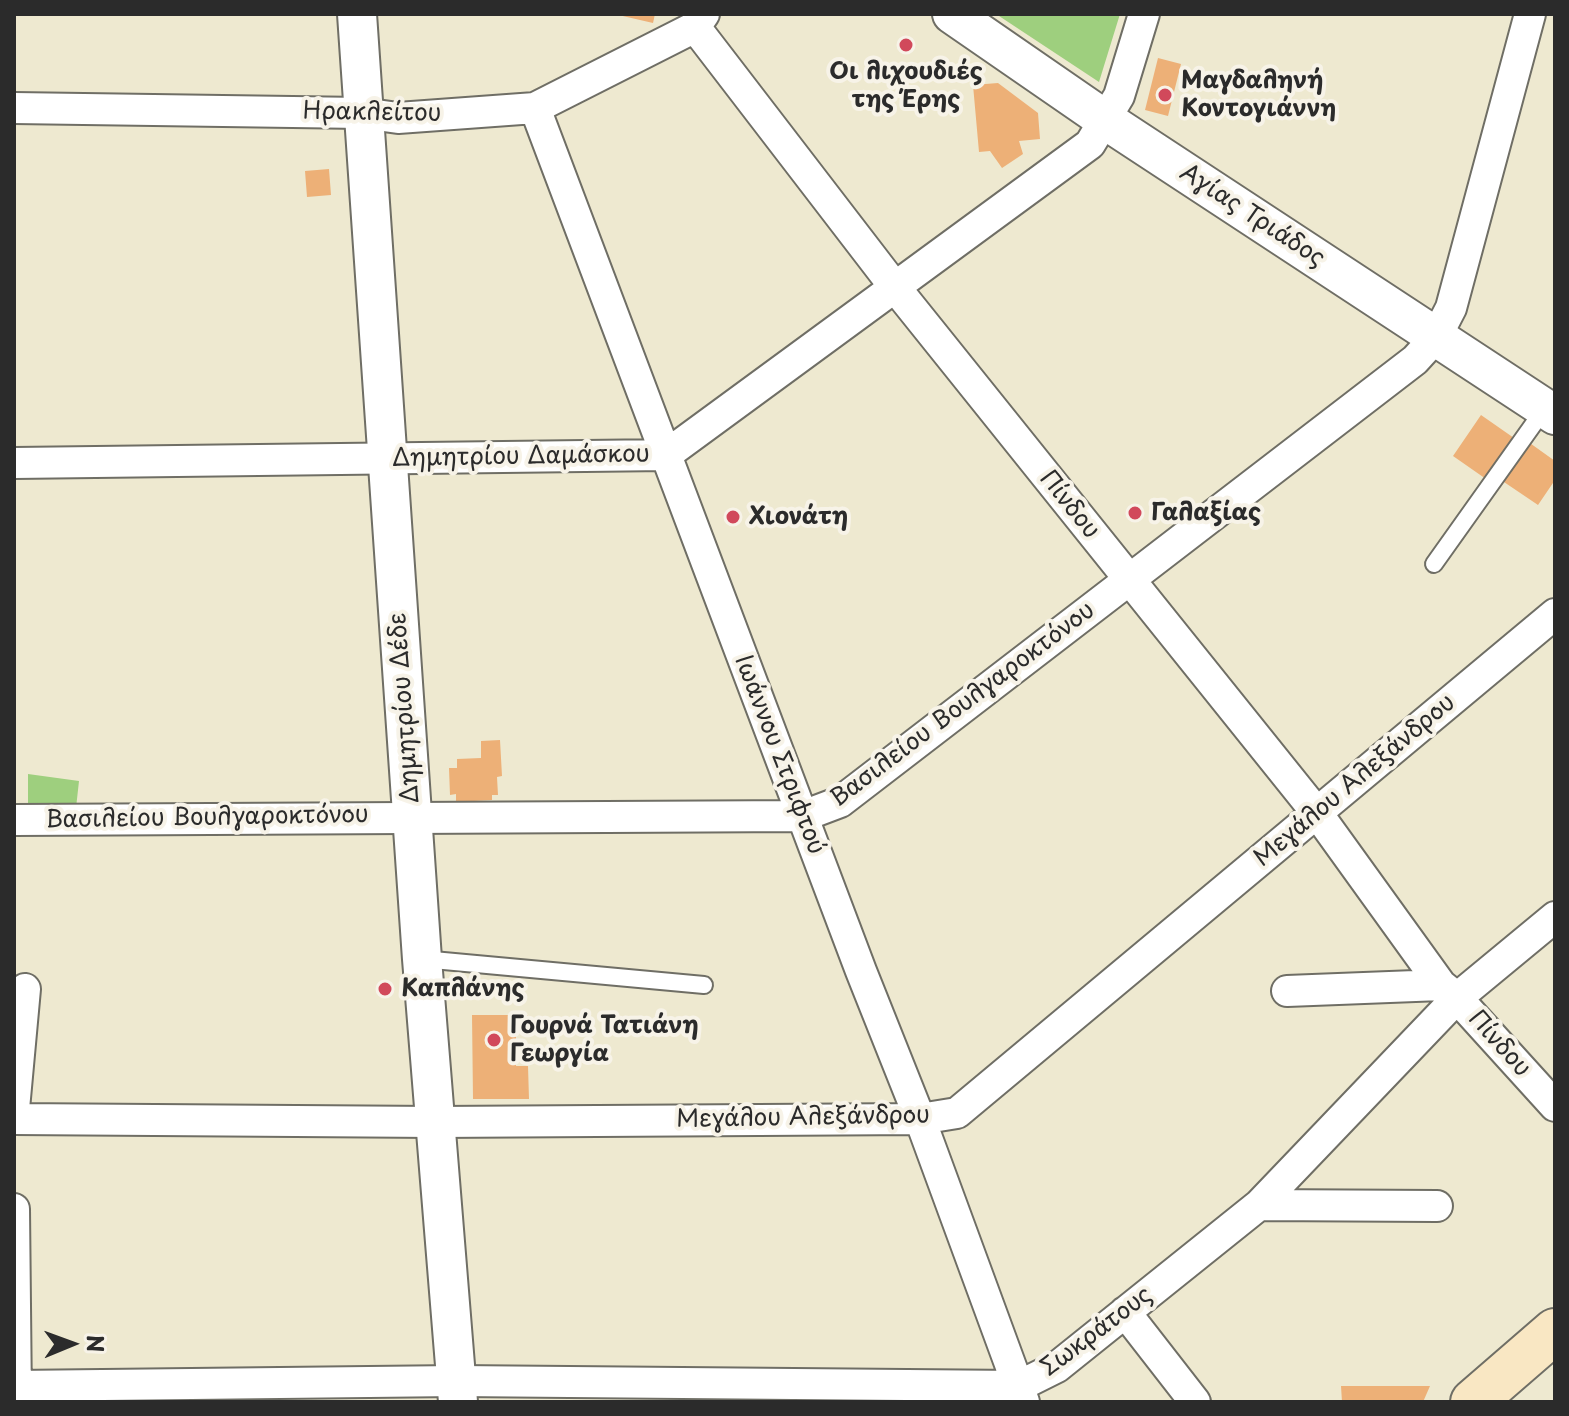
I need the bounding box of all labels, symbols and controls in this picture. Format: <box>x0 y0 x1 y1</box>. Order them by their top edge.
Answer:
marker: Οι λιχουδιές της Έρης <box>897 36 915 54</box>
place label: Οι λιχουδιές της Έρης <box>829 58 983 114</box>
place label: Μαγδαληνή Κοντογιάννη <box>1181 67 1336 123</box>
marker: Μαγδαληνή Κοντογιάννη <box>1156 86 1174 104</box>
street label: Ηρακλείτου <box>302 97 442 129</box>
street label: Αγίας Τριάδος <box>1174 158 1330 274</box>
street label: Δημητρίου Δαμάσκου <box>392 440 650 474</box>
street label: Πίνδου <box>1033 465 1105 545</box>
place label: Γαλαξίας <box>1151 499 1261 527</box>
place label: Χιονάτη <box>749 503 848 531</box>
marker: Γαλαξίας <box>1126 504 1144 522</box>
marker: Χιονάτη <box>724 508 742 526</box>
street label: Βασιλείου Βουλγαροκτόνου <box>825 596 1101 814</box>
street label: Δημητρίου Δέδε <box>384 612 426 804</box>
street label: Ιωάννου Στριφτού <box>728 651 830 859</box>
street label: Μεγάλου Αλεξάνδρου <box>1249 688 1461 874</box>
street label: Βασιλείου Βουλγαροκτόνου <box>45 801 369 835</box>
place label: Καπλάνης <box>401 975 524 1003</box>
marker: Καπλάνης <box>376 980 394 998</box>
street label: Πίνδου <box>1462 1005 1536 1083</box>
place label: Γουρνά Τατιάνη Γεωργία <box>510 1012 699 1068</box>
marker: Γουρνά Τατιάνη Γεωργία <box>485 1031 503 1049</box>
street label: Μεγάλου Αλεξάνδρου <box>676 1101 930 1135</box>
street label: Σωκράτους <box>1036 1281 1158 1383</box>
north arrow <box>32 1304 112 1384</box>
text: N <box>80 1335 113 1353</box>

